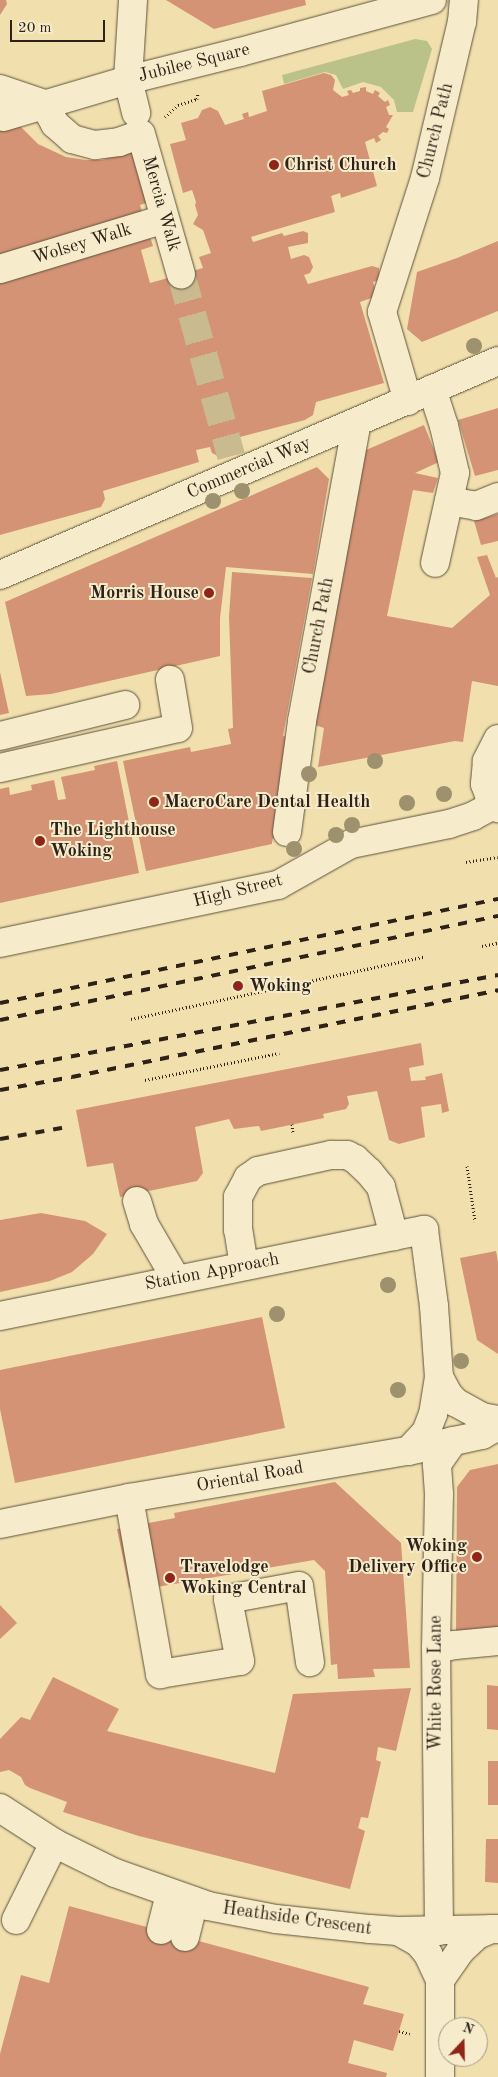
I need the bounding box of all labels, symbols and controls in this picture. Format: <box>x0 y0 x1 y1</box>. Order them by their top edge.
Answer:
scale bar <box>12 10 108 42</box>
text: 20 m <box>18 21 52 36</box>
street label: Jubilee Square <box>136 39 252 87</box>
street label: Church Path <box>414 81 458 181</box>
street label: Mercia Walk <box>137 154 185 254</box>
place label: Christ Church <box>284 154 397 176</box>
marker: Christ Church <box>268 159 280 171</box>
street label: Wolsey Walk <box>30 219 134 269</box>
street label: Commercial Way <box>184 432 314 504</box>
street label: Church Path <box>299 576 339 676</box>
place label: Morris House <box>90 582 199 604</box>
marker: Morris House <box>203 587 215 599</box>
place label: MacroCare Dental Health <box>164 791 370 813</box>
marker: MacroCare Dental Health <box>148 796 160 808</box>
place label: The Lighthouse Woking <box>50 820 176 862</box>
marker: The Lighthouse Woking <box>34 835 46 847</box>
street label: High Street <box>191 869 285 913</box>
place label: Woking <box>249 975 311 997</box>
marker: Woking <box>231 979 245 993</box>
street label: Station Approach <box>143 1248 281 1296</box>
street label: Oriental Road <box>195 1457 305 1497</box>
place label: Woking Delivery Office <box>348 1536 467 1578</box>
marker: Woking Delivery Office <box>471 1551 483 1563</box>
place label: Travelodge Woking Central <box>180 1557 307 1600</box>
marker: Travelodge Woking Central <box>164 1572 176 1584</box>
street label: White Rose Lane <box>425 1615 447 1751</box>
street label: Heathside Crescent <box>221 1898 373 1940</box>
north arrow <box>438 2017 488 2067</box>
text: N <box>461 2020 476 2037</box>

